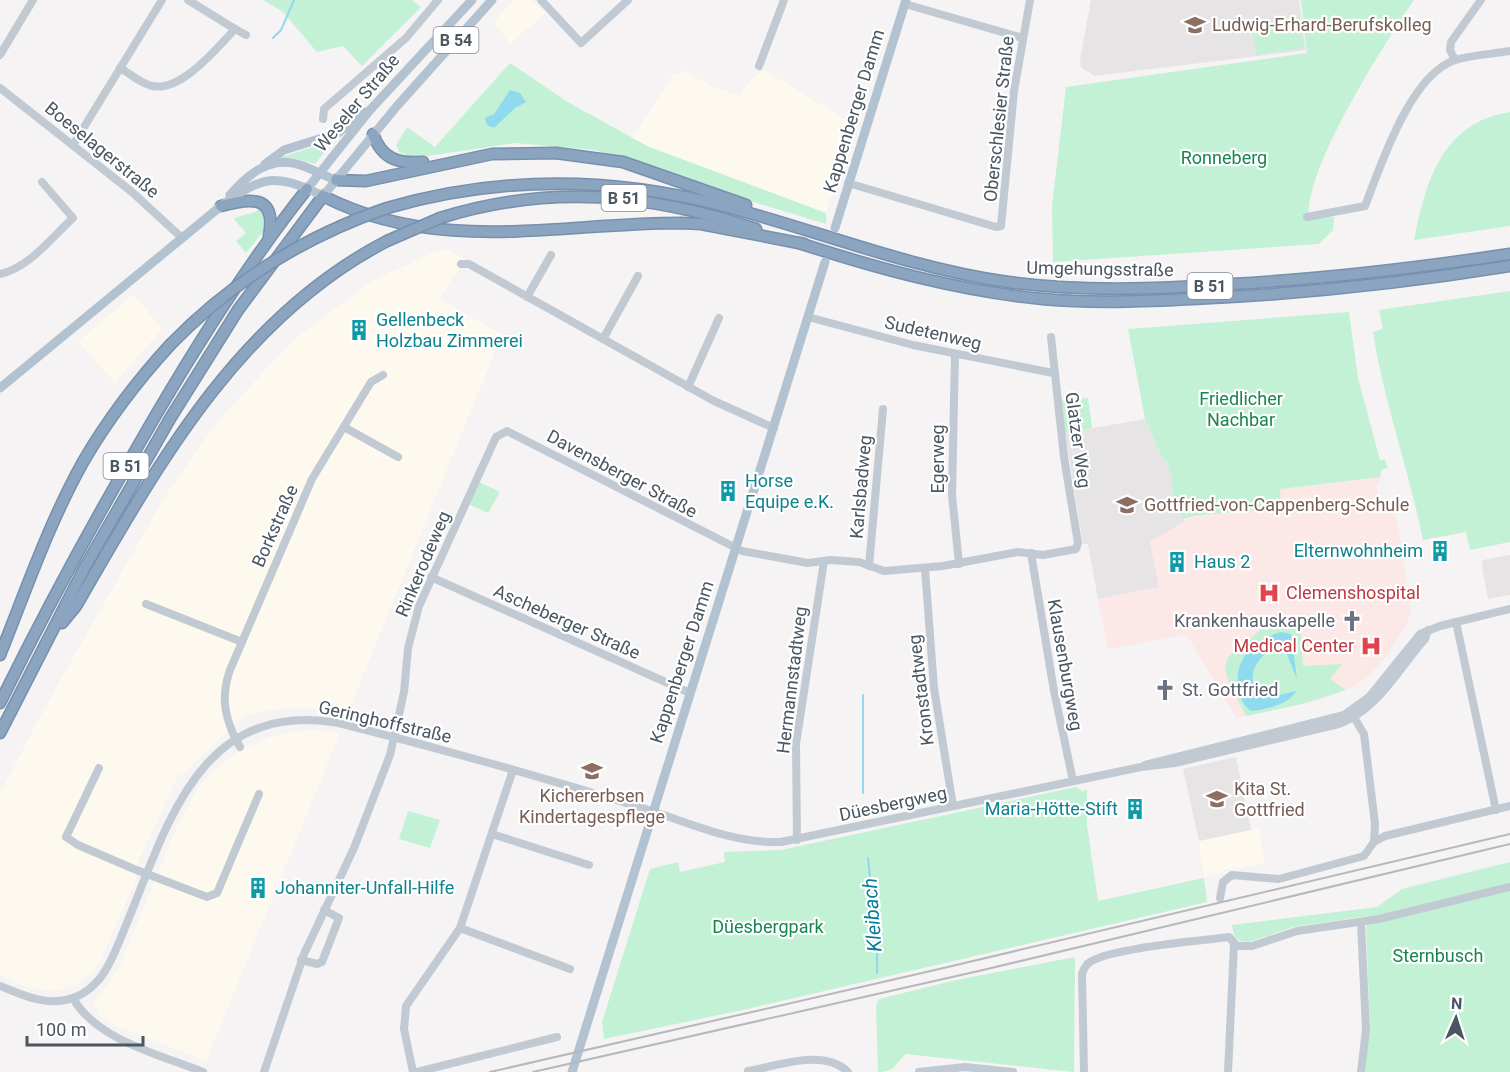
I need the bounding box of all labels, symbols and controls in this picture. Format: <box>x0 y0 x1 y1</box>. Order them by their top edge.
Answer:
school or university icon: Ludwig-Erhard-Berufskolleg <box>1183 13 1207 37</box>
place label: Ludwig-Erhard-Berufskolleg <box>1212 14 1432 35</box>
road number: B 54 <box>434 27 478 53</box>
street label: Kappenberger Damm <box>819 27 888 195</box>
street label: Oberschlesier Straße <box>979 35 1018 203</box>
street label: Weseler Straße <box>310 50 404 156</box>
street label: Boeselagerstraße <box>41 97 164 202</box>
park label: Ronneberg <box>1181 147 1267 168</box>
road number: B 51 <box>602 185 646 211</box>
street label: Umgehungsstraße <box>1026 257 1174 280</box>
road number: B 51 <box>1188 273 1232 299</box>
place label: Gellenbeck Holzbau Zimmerei <box>376 309 523 351</box>
street label: Sudetenweg <box>883 311 984 354</box>
building icon: Gellenbeck Holzbau Zimmerei <box>347 318 371 342</box>
park label: Friedlicher Nachbar <box>1199 388 1283 430</box>
street label: Glatzer Weg <box>1061 391 1096 489</box>
street label: Egerweg <box>927 424 948 494</box>
street label: Davensberger Straße <box>544 425 701 522</box>
street label: Karlsbadweg <box>846 434 875 540</box>
road number: B 51 <box>104 453 148 479</box>
place label: Horse Equipe e.K. <box>745 470 834 512</box>
building icon: Horse Equipe e.K. <box>716 479 740 503</box>
street label: Borkstraße <box>247 481 302 570</box>
school or university icon: Gottfried-von-Cappenberg-Schule <box>1115 493 1139 517</box>
place label: Gottfried-von-Cappenberg-Schule <box>1144 494 1409 515</box>
street label: Rinkerodeweg <box>391 508 454 620</box>
building icon: Elternwohnheim <box>1428 539 1452 563</box>
place label: Elternwohnheim <box>1294 540 1423 561</box>
building icon: Haus 2 <box>1165 550 1189 574</box>
place label: Haus 2 <box>1194 551 1250 572</box>
street label: Kappenberger Damm <box>645 578 718 746</box>
street label: Ascheberger Straße <box>491 580 644 663</box>
hospital icon: Clemenshospital <box>1257 581 1281 605</box>
place label: Clemenshospital <box>1286 582 1420 603</box>
street label: Klausenburgweg <box>1044 597 1087 732</box>
street label: Hermannstadtweg <box>772 605 811 755</box>
church icon: Krankenhauskapelle <box>1340 609 1364 633</box>
place label: Krankenhauskapelle <box>1174 610 1335 631</box>
street label: Kronstadtweg <box>903 633 938 747</box>
hospital icon: Medical Center <box>1359 634 1383 658</box>
place label: Medical Center <box>1233 635 1354 656</box>
church icon: St. Gottfried <box>1153 678 1177 702</box>
place label: St. Gottfried <box>1182 679 1279 700</box>
street label: Geringhoffstraße <box>316 696 454 747</box>
school or university icon: Kichererbsen Kindertagespflege <box>580 759 604 783</box>
place label: Kita St. Gottfried <box>1234 778 1305 820</box>
street label: Düesbergweg <box>837 782 949 825</box>
place label: Kichererbsen Kindertagespflege <box>519 785 665 827</box>
school or university icon: Kita St. Gottfried <box>1205 787 1229 811</box>
building icon: Maria-Hötte-Stift <box>1123 797 1147 821</box>
place label: Maria-Hötte-Stift <box>985 798 1118 819</box>
building icon: Johanniter-Unfall-Hilfe <box>246 876 270 900</box>
place label: Johanniter-Unfall-Hilfe <box>275 877 454 898</box>
water label: Kleibach <box>857 877 887 953</box>
park label: Düesbergpark <box>712 916 825 937</box>
park label: Sternbusch <box>1393 945 1483 966</box>
north arrow <box>1426 988 1486 1048</box>
text: N <box>1451 994 1463 1013</box>
scale bar <box>27 1009 142 1047</box>
text: 100 m <box>36 1019 87 1040</box>

